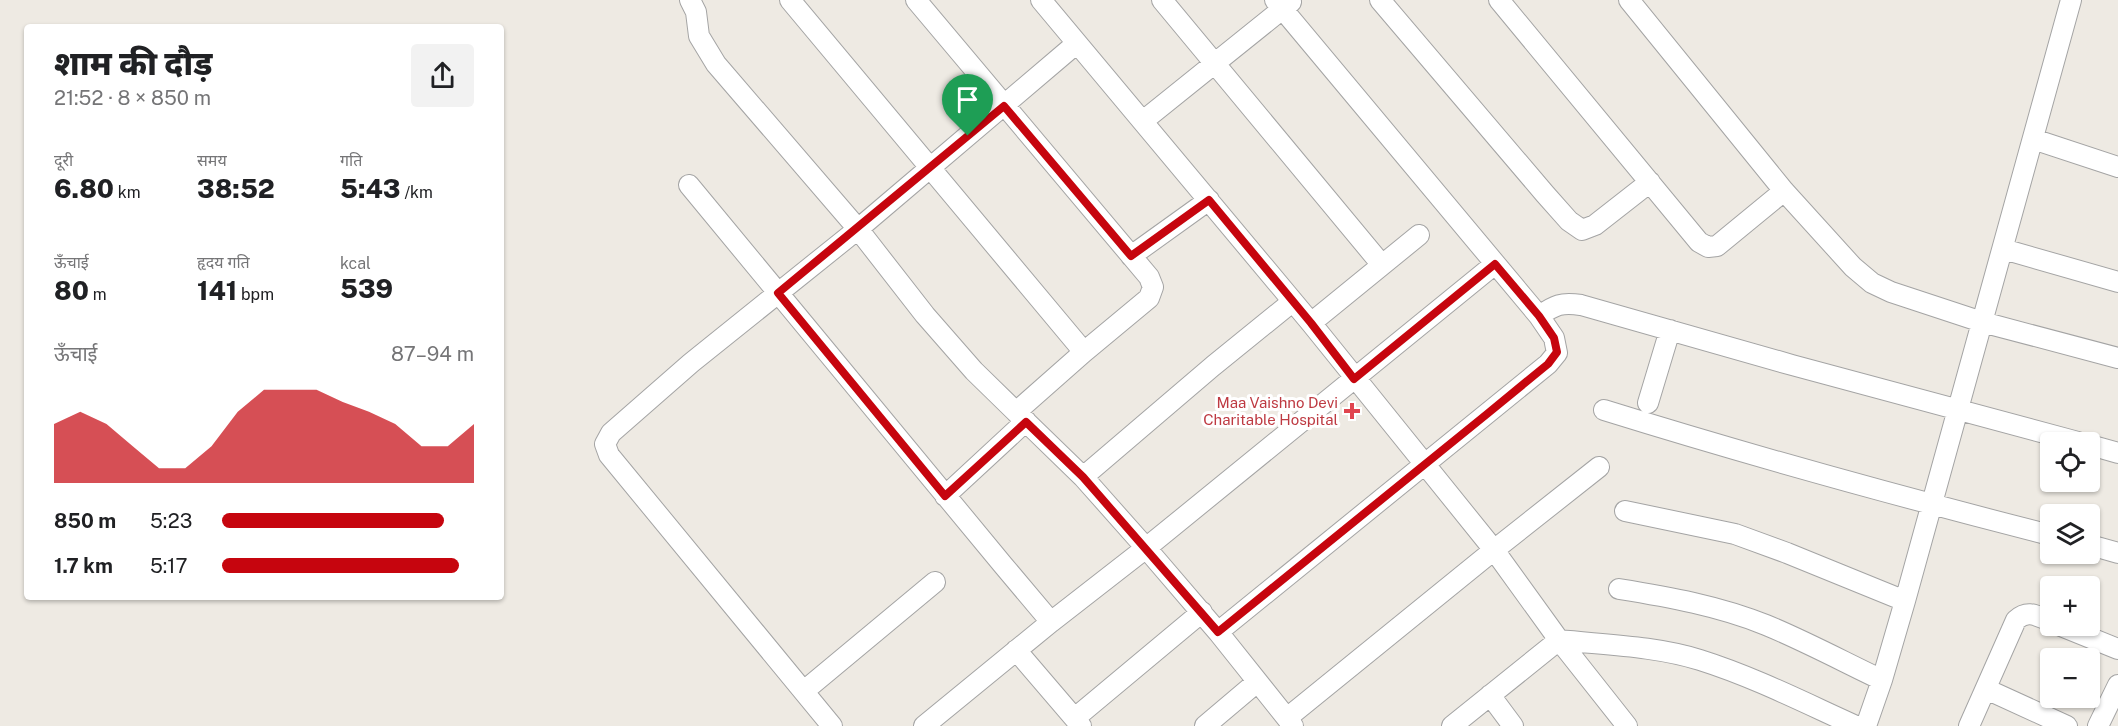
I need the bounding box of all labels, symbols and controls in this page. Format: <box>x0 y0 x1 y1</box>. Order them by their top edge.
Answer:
text: शाम की दौड़ <box>54 44 212 82</box>
button: share <box>411 44 474 107</box>
pin <box>942 74 993 136</box>
icon: arrive <box>951 83 984 116</box>
text: 21:52 · 8 × 850 m <box>54 86 211 110</box>
text: दूरी <box>54 151 73 170</box>
text: समय <box>197 151 227 170</box>
text: गति <box>340 151 362 170</box>
text: 6.80 <box>54 173 114 204</box>
text: 38:52 <box>197 173 275 204</box>
text: 5:43 <box>340 173 401 204</box>
text: km <box>114 183 141 202</box>
text: /km <box>401 183 433 202</box>
text: ऊँचाई <box>54 253 89 272</box>
text: हृदय गति <box>197 253 250 272</box>
text: kcal <box>340 254 371 273</box>
text: 539 <box>340 273 393 304</box>
text: 80 <box>54 275 89 306</box>
text: 141 <box>197 275 237 306</box>
text: m <box>89 285 107 304</box>
text: bpm <box>237 285 274 304</box>
text: ऊँचाई <box>54 342 97 366</box>
text: 87–94 m <box>391 342 474 366</box>
place label: Maa Vaishno Devi Charitable Hospital <box>1203 394 1338 428</box>
marker: Maa Vaishno Devi Charitable Hospital <box>1343 402 1361 420</box>
map controls <box>2040 432 2100 708</box>
button: locate <box>2040 432 2100 492</box>
button: layers <box>2040 504 2100 564</box>
text: 850 m <box>54 509 116 533</box>
text: 5:23 <box>150 509 192 533</box>
text: 1.7 km <box>54 554 113 578</box>
text: 5:17 <box>150 554 187 578</box>
button: + <box>2040 576 2100 636</box>
button: − <box>2040 648 2100 708</box>

